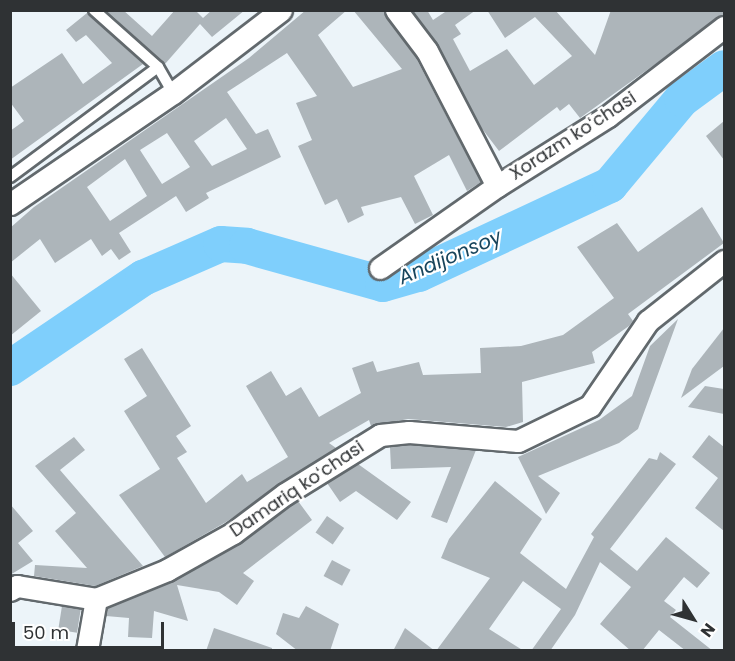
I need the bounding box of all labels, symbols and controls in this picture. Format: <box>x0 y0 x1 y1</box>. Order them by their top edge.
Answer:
street label: Xorazm koʻchasi <box>506 87 640 185</box>
water label: Andijonsoy <box>395 225 505 289</box>
street label: Damariq koʻchasi <box>226 436 368 542</box>
north arrow <box>663 589 723 649</box>
scale bar <box>15 610 166 648</box>
text: N <box>695 618 721 642</box>
text: 50 m <box>23 620 69 645</box>

